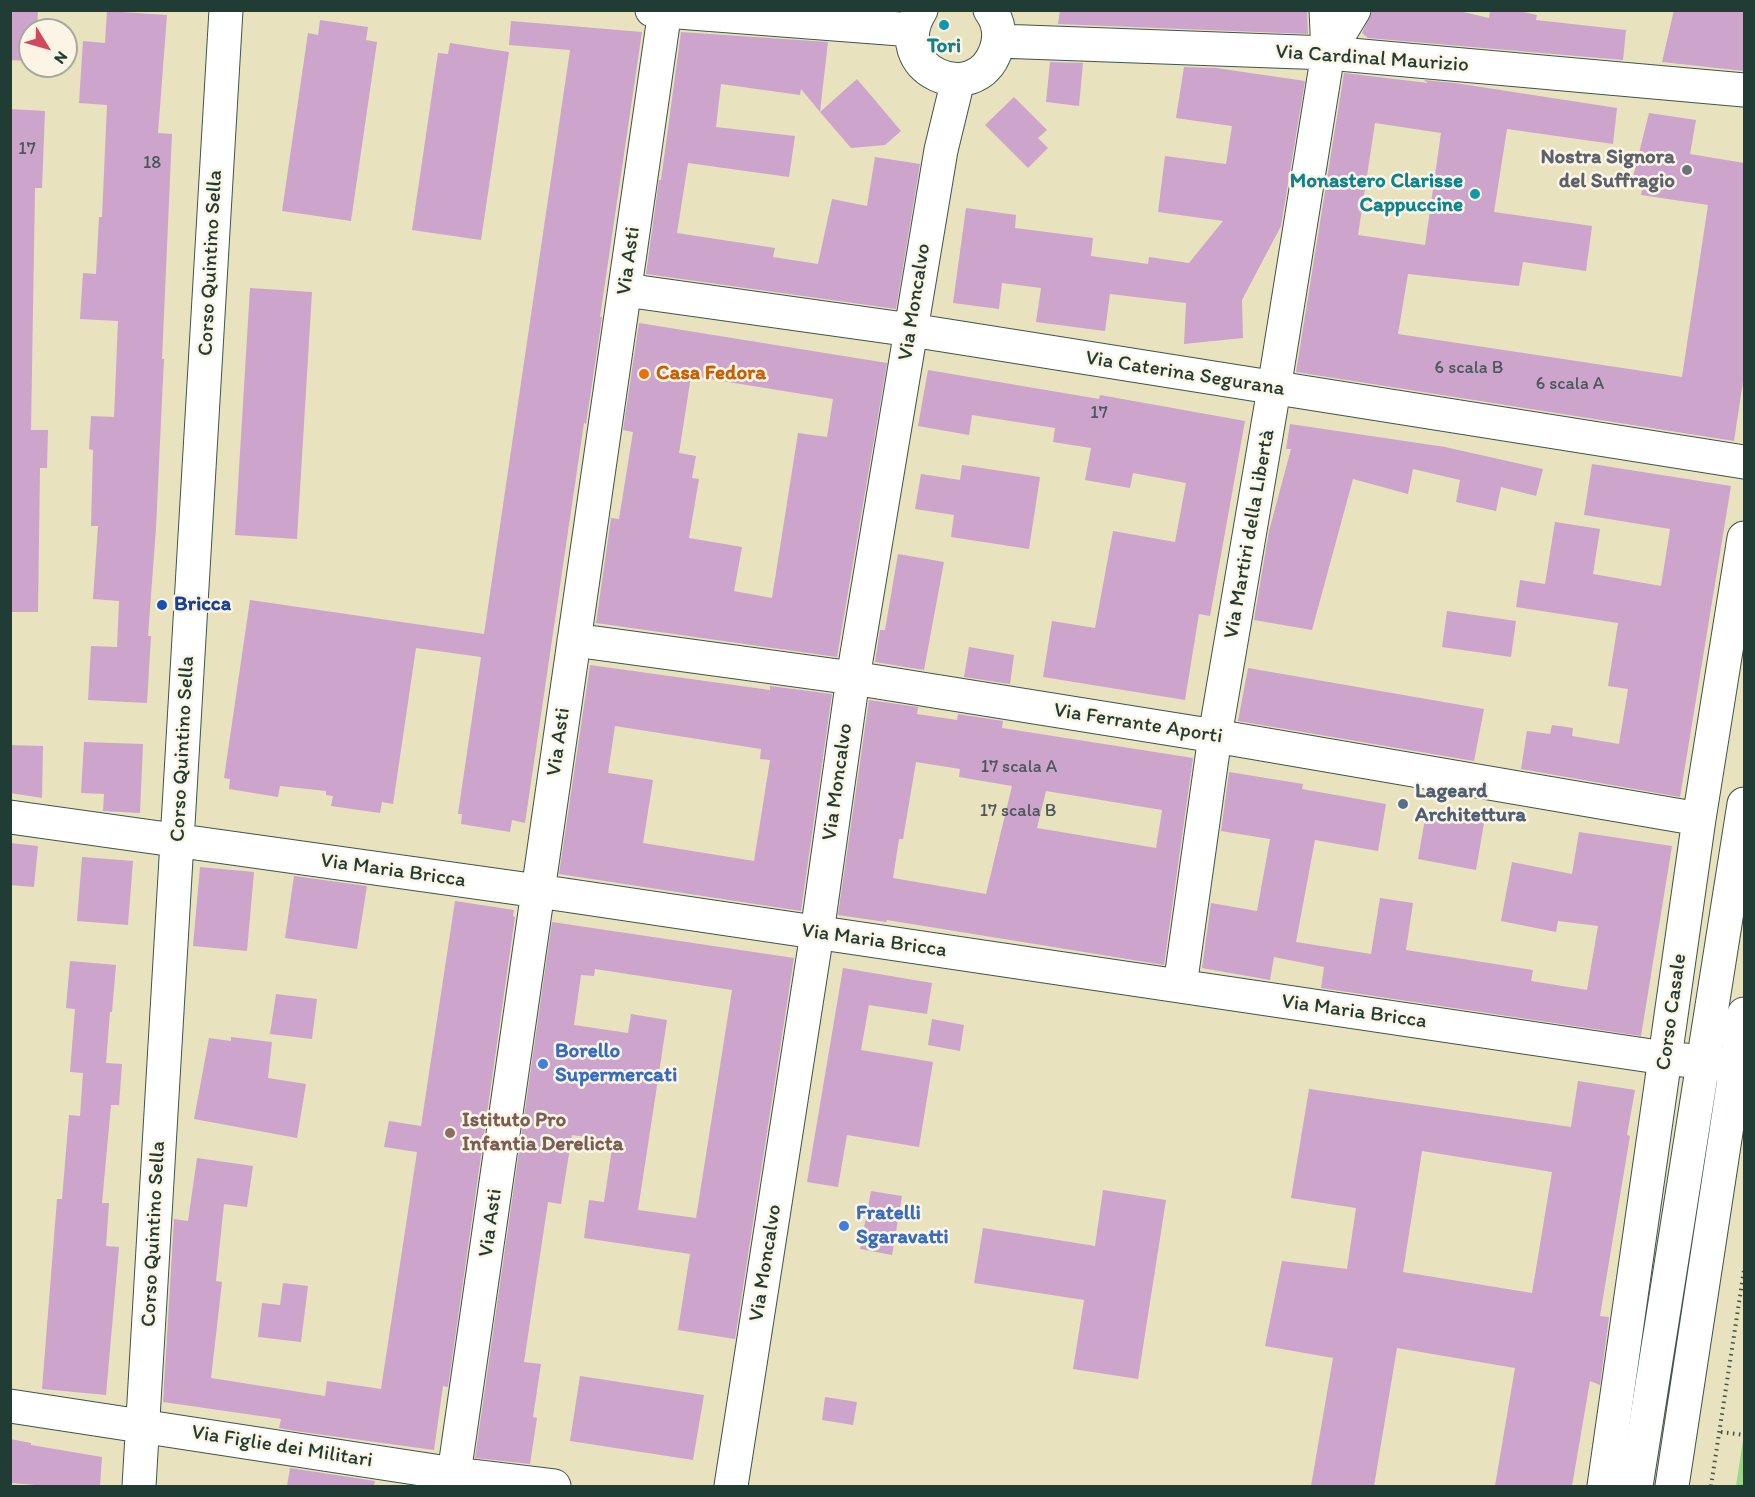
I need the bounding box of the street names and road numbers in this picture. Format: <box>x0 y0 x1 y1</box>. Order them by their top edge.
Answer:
street label: Via Cardinal Maurizio <box>1274 40 1470 78</box>
street label: Corso Quintino Sella <box>194 169 228 357</box>
street label: Via Asti <box>612 225 646 297</box>
street label: Via Moncalvo <box>893 242 937 362</box>
street label: Via Caterina Segurana <box>1083 346 1287 402</box>
street label: Via Martiri della Libertà <box>1219 427 1281 641</box>
street label: Corso Quintino Sella <box>166 655 200 843</box>
street label: Via Ferrante Aporti <box>1052 698 1224 750</box>
street label: Via Asti <box>542 706 576 778</box>
street label: Via Moncalvo <box>817 722 859 842</box>
street label: Via Maria Bricca <box>319 848 467 894</box>
street label: Via Maria Bricca <box>800 918 948 964</box>
street label: Corso Casale <box>1651 952 1693 1072</box>
street label: Via Maria Bricca <box>1280 989 1428 1035</box>
street label: Corso Quintino Sella <box>137 1140 171 1328</box>
street label: Via Asti <box>474 1187 508 1259</box>
street label: Via Moncalvo <box>744 1203 788 1323</box>
street label: Via Figlie dei Militari <box>190 1420 374 1474</box>

